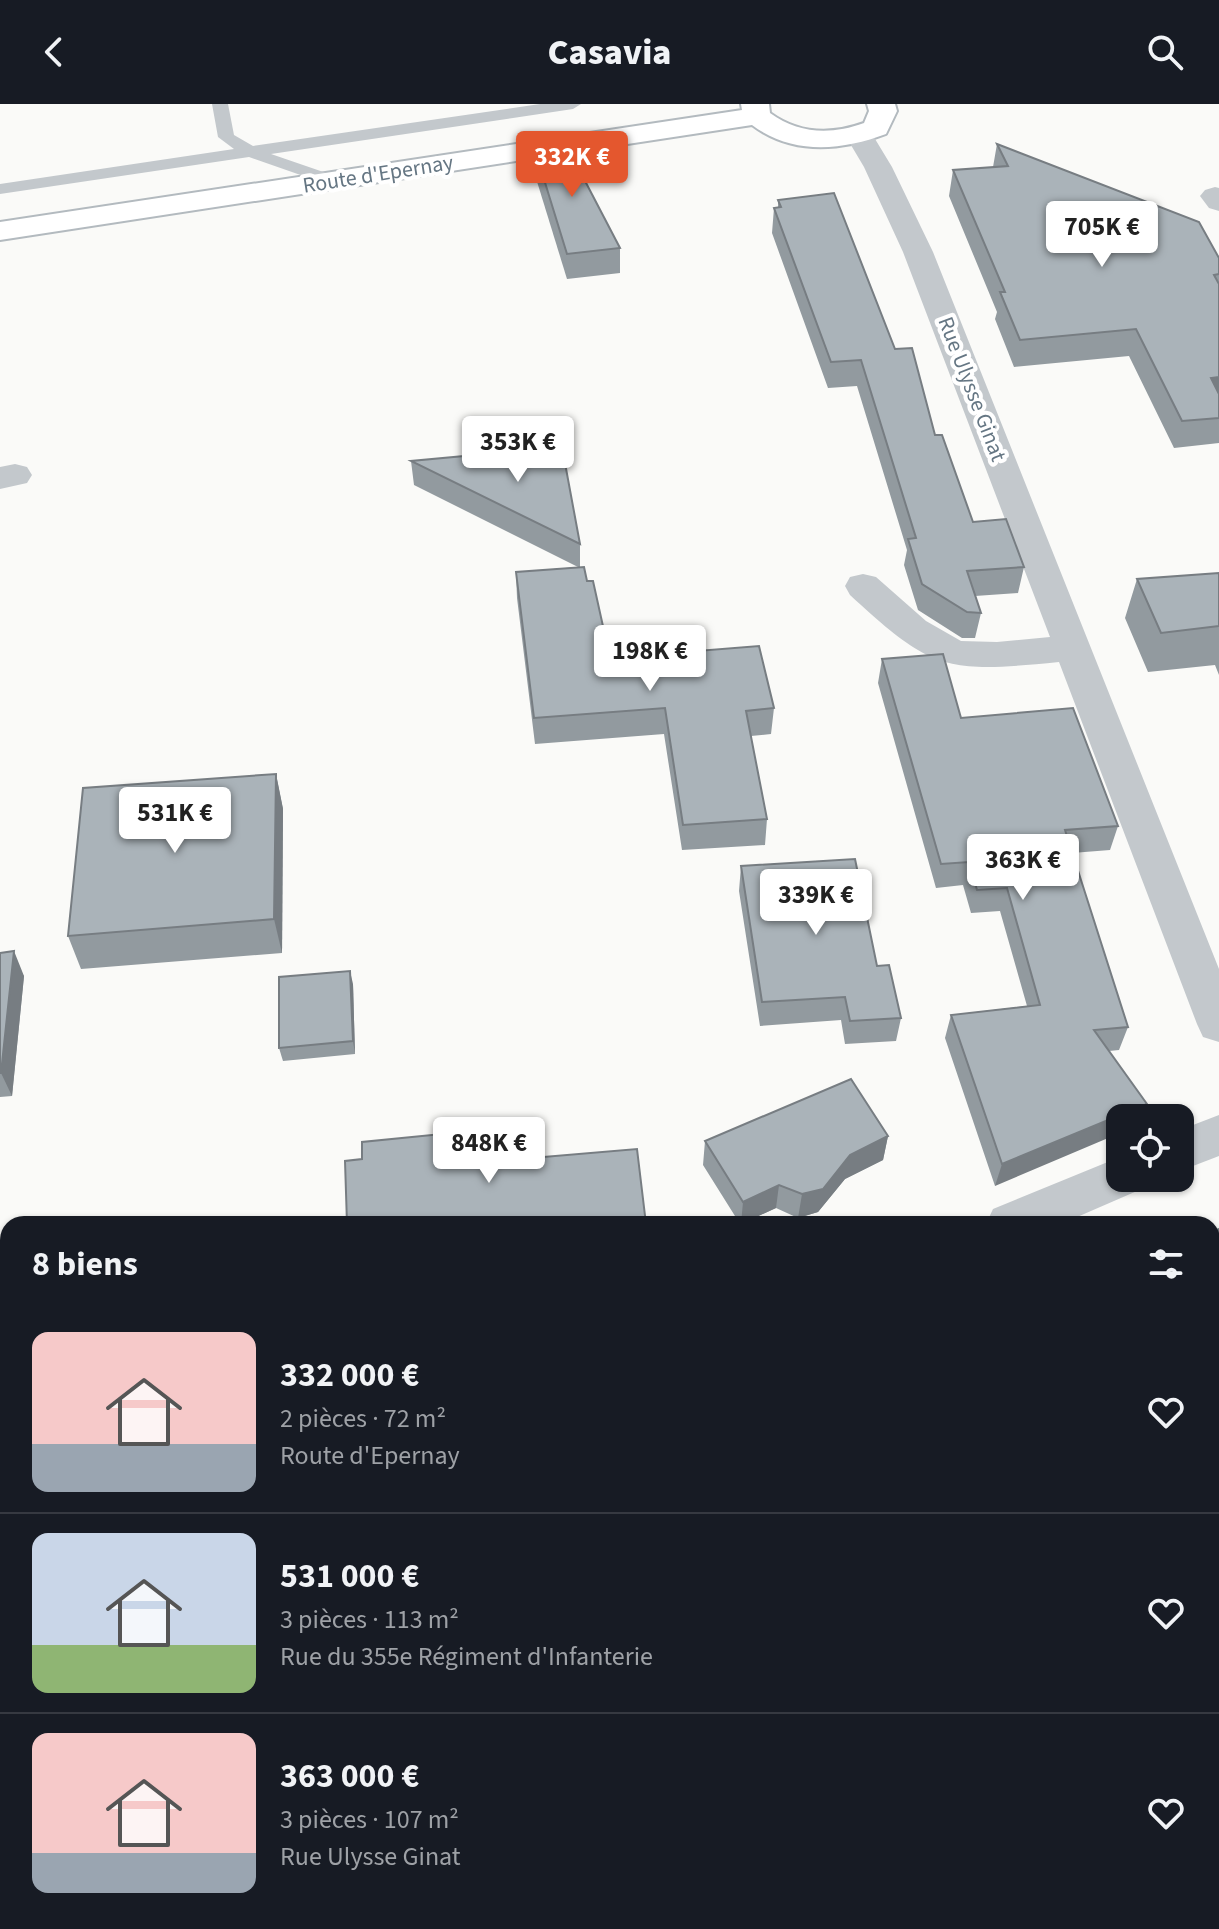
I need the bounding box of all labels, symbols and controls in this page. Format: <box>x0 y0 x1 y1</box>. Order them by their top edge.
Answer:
text: Casavia <box>548 27 671 78</box>
icon: back <box>32 30 76 74</box>
icon: search <box>1143 30 1187 74</box>
pin: 332K € <box>507 131 637 199</box>
text: 332K € <box>534 138 610 175</box>
street label: Route d'Epernay <box>300 146 456 202</box>
pin: 705K € <box>1037 201 1167 269</box>
text: 705K € <box>1064 208 1140 245</box>
street label: Rue Ulysse Ginat <box>930 312 1015 467</box>
pin: 353K € <box>453 416 583 484</box>
text: 353K € <box>480 423 556 460</box>
pin: 198K € <box>585 625 715 693</box>
text: 198K € <box>612 632 688 669</box>
pin: 531K € <box>110 787 240 855</box>
text: 531K € <box>137 794 213 831</box>
pin: 363K € <box>958 834 1088 902</box>
text: 363K € <box>985 841 1061 878</box>
pin: 339K € <box>751 869 881 937</box>
text: 339K € <box>778 876 854 913</box>
map controls <box>1106 1104 1194 1192</box>
button: locate <box>1106 1104 1194 1192</box>
pin: 848K € <box>424 1117 554 1185</box>
text: 848K € <box>451 1124 527 1161</box>
text: 8 biens <box>32 1240 138 1289</box>
icon: filters <box>1144 1242 1188 1286</box>
text: 332 000 € <box>280 1351 419 1400</box>
icon: home <box>96 1364 192 1460</box>
icon: heart <box>1144 1390 1188 1434</box>
text: 2 pièces · 72 m² <box>280 1400 446 1437</box>
text: Route d'Epernay <box>280 1437 460 1474</box>
text: 531 000 € <box>280 1552 419 1601</box>
icon: home <box>96 1565 192 1661</box>
icon: heart <box>1144 1591 1188 1635</box>
text: 3 pièces · 113 m² <box>280 1601 459 1638</box>
text: Rue du 355e Régiment d'Infanterie <box>280 1638 653 1675</box>
text: 363 000 € <box>280 1752 419 1801</box>
icon: home <box>96 1765 192 1861</box>
icon: heart <box>1144 1791 1188 1835</box>
text: 3 pièces · 107 m² <box>280 1801 459 1838</box>
text: Rue Ulysse Ginat <box>280 1838 461 1875</box>

